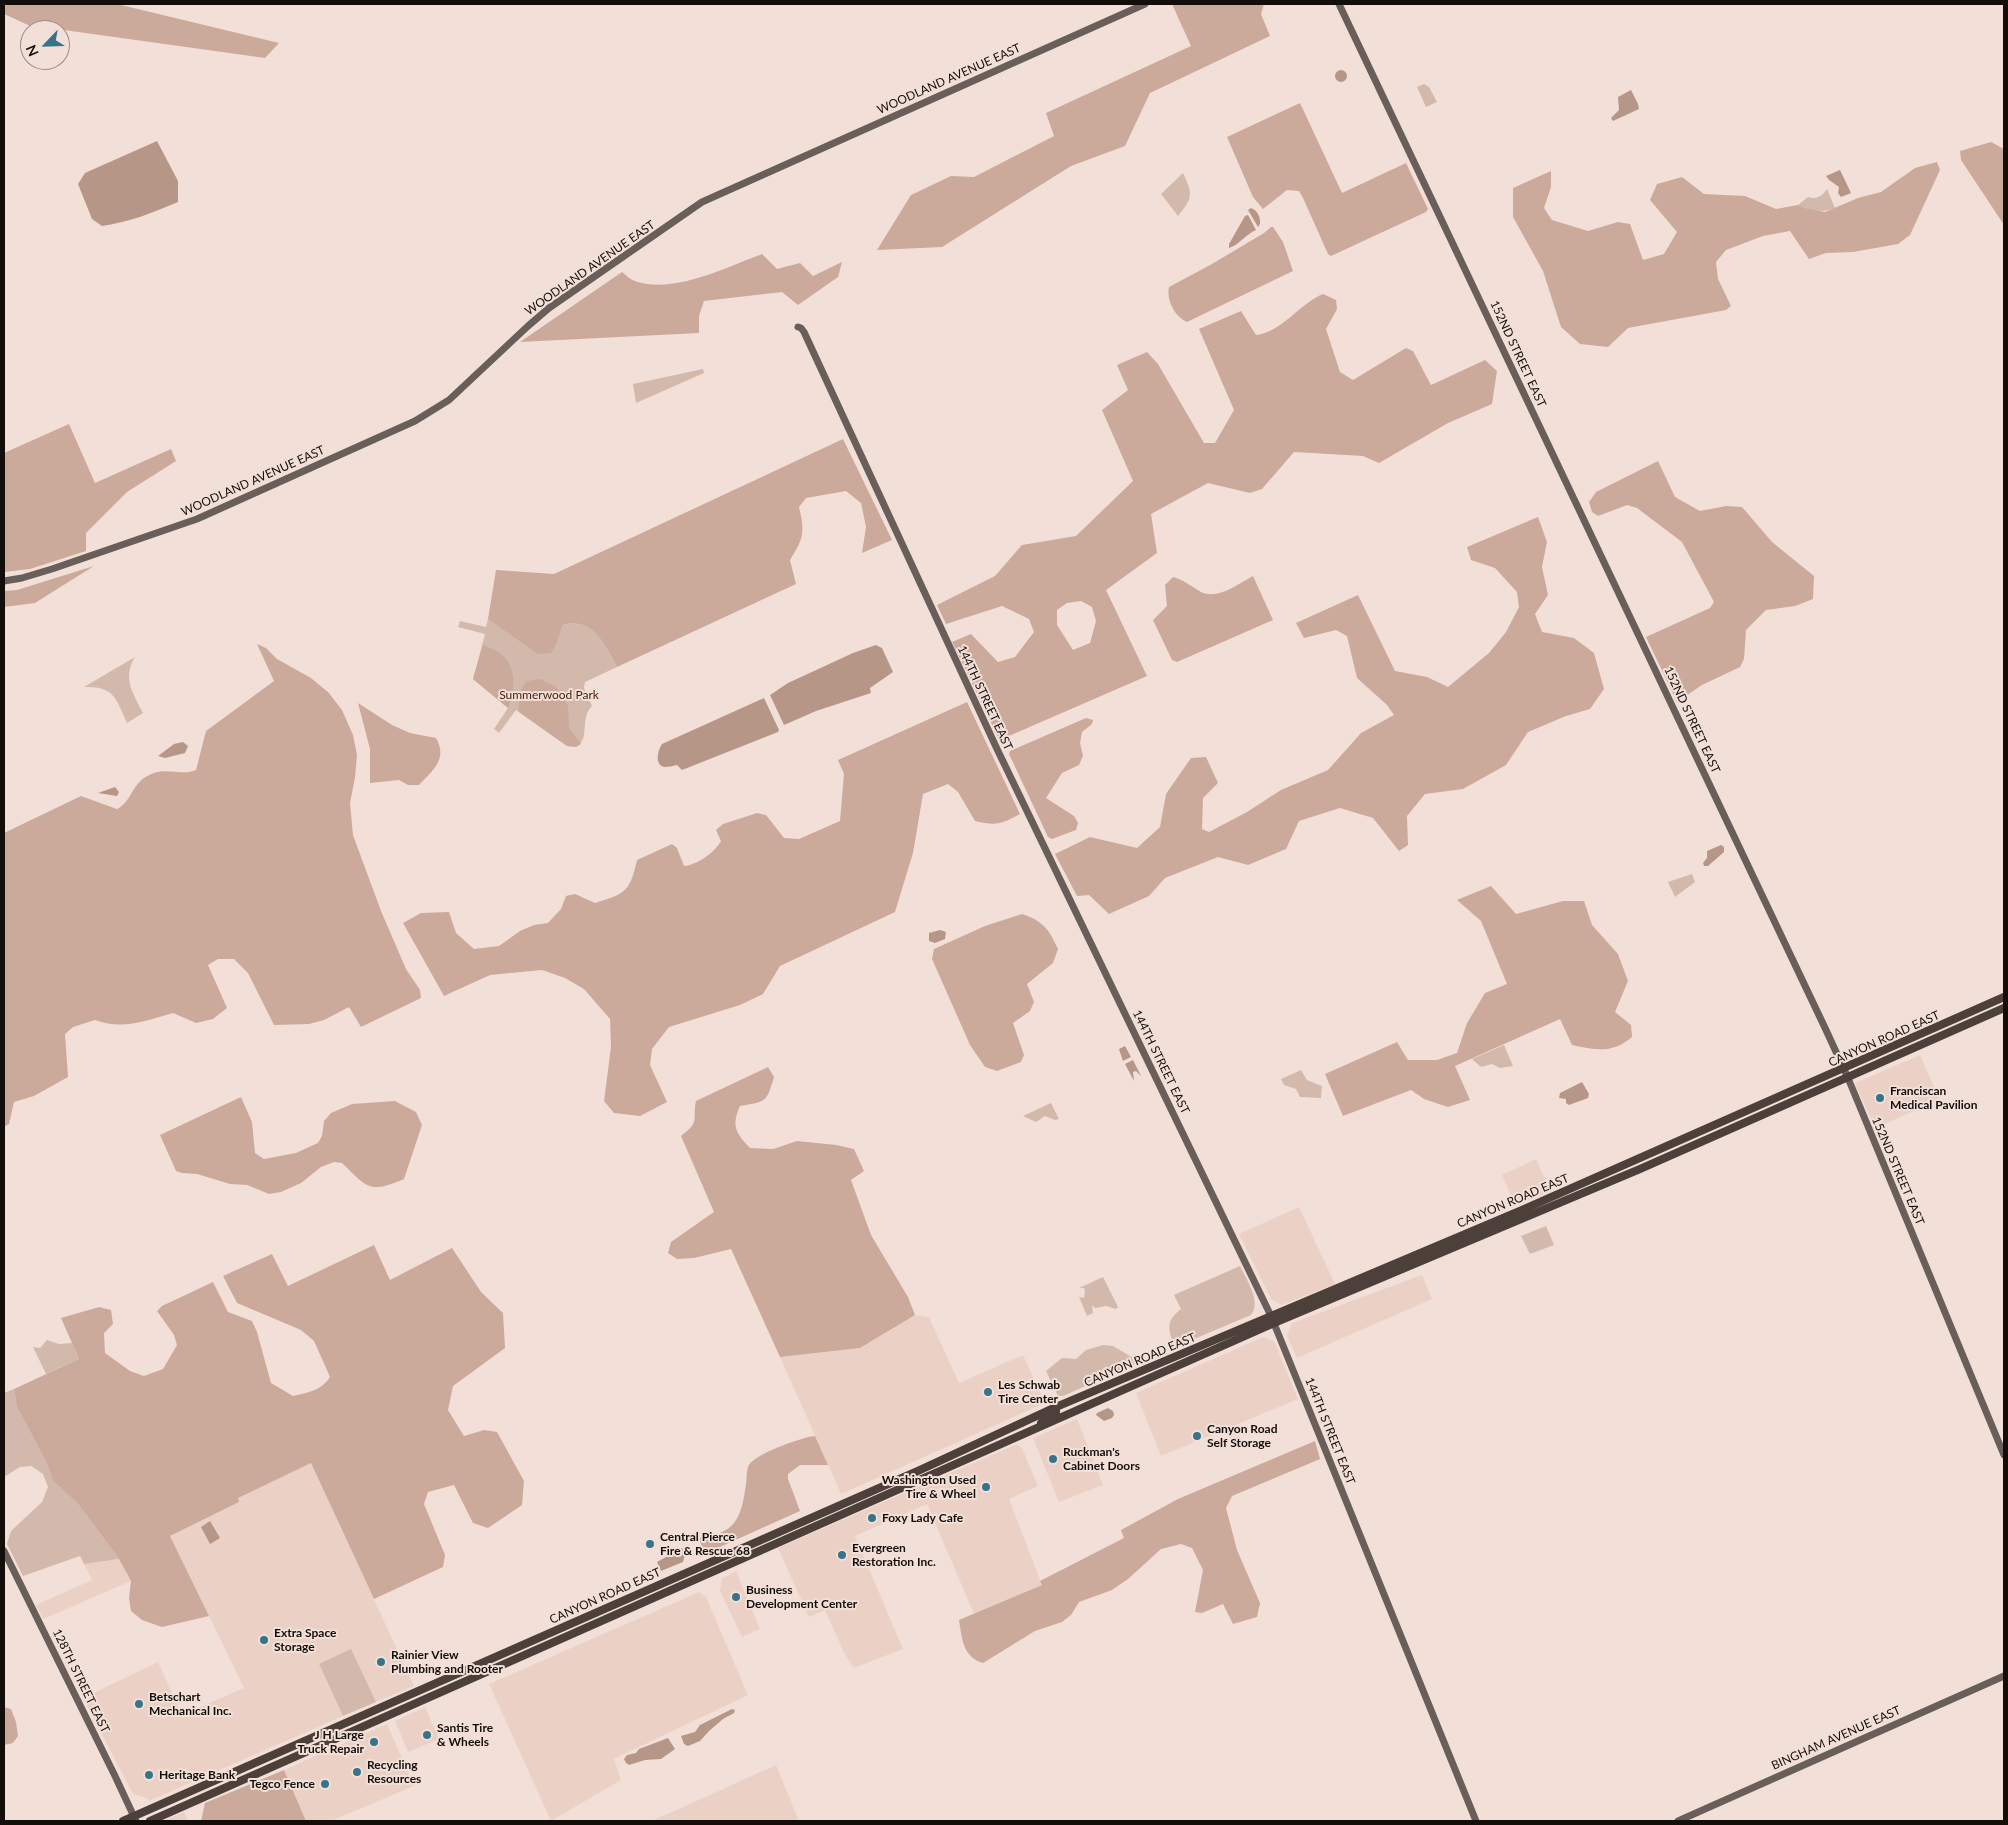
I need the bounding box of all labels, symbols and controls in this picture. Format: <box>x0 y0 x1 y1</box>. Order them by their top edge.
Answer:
north arrow <box>20 20 70 70</box>
street label: WOODLAND AVENUE EAST <box>875 41 1023 117</box>
text: N <box>22 43 42 59</box>
street label: WOODLAND AVENUE EAST <box>522 218 658 318</box>
street label: 152ND STREET EAST <box>1487 298 1549 410</box>
street label: WOODLAND AVENUE EAST <box>179 443 327 519</box>
street label: 144TH STREET EAST <box>954 643 1016 753</box>
street label: 152ND STREET EAST <box>1661 664 1723 776</box>
park label: Summerwood Park <box>499 688 599 702</box>
street label: 144TH STREET EAST <box>1130 1008 1192 1116</box>
street label: CANYON ROAD EAST <box>1826 1008 1942 1070</box>
place label: Franciscan Medical Pavilion <box>1890 1084 1977 1112</box>
marker: Franciscan Medical Pavilion <box>1874 1092 1886 1104</box>
street label: 152ND STREET EAST <box>1869 1115 1927 1227</box>
street label: CANYON ROAD EAST <box>1455 1171 1571 1231</box>
street label: CANYON ROAD EAST <box>1082 1330 1198 1390</box>
street label: 144TH STREET EAST <box>1302 1375 1358 1487</box>
place label: Les Schwab Tire Center <box>998 1378 1060 1406</box>
marker: Les Schwab Tire Center <box>982 1386 994 1398</box>
place label: Canyon Road Self Storage <box>1207 1422 1277 1450</box>
marker: Canyon Road Self Storage <box>1191 1430 1203 1442</box>
place label: Ruckman's Cabinet Doors <box>1063 1445 1140 1473</box>
marker: Ruckman's Cabinet Doors <box>1047 1453 1059 1465</box>
place label: Washington Used Tire & Wheel <box>882 1473 976 1501</box>
marker: Washington Used Tire & Wheel <box>980 1481 992 1493</box>
place label: Foxy Lady Cafe <box>882 1511 963 1525</box>
marker: Foxy Lady Cafe <box>866 1512 878 1524</box>
place label: Central Pierce Fire & Rescue 68 <box>660 1530 750 1558</box>
marker: Central Pierce Fire & Rescue 68 <box>644 1538 656 1550</box>
place label: Evergreen Restoration Inc. <box>852 1541 936 1569</box>
marker: Evergreen Restoration Inc. <box>836 1549 848 1561</box>
street label: CANYON ROAD EAST <box>547 1565 663 1627</box>
place label: Business Development Center <box>746 1583 857 1611</box>
marker: Business Development Center <box>730 1591 742 1603</box>
place label: Extra Space Storage <box>274 1626 336 1654</box>
street label: 128TH STREET EAST <box>50 1627 112 1735</box>
marker: Extra Space Storage <box>258 1634 270 1646</box>
place label: Rainier View Plumbing and Rooter <box>391 1648 503 1676</box>
marker: Rainier View Plumbing and Rooter <box>375 1656 387 1668</box>
place label: Betschart Mechanical Inc. <box>149 1690 232 1718</box>
marker: Betschart Mechanical Inc. <box>133 1698 145 1710</box>
street label: BINGHAM AVENUE EAST <box>1769 1703 1903 1773</box>
place label: Santis Tire & Wheels <box>437 1721 493 1749</box>
place label: J H Large Truck Repair <box>298 1728 364 1756</box>
marker: Santis Tire & Wheels <box>421 1729 433 1741</box>
marker: J H Large Truck Repair <box>368 1736 380 1748</box>
place label: Recycling Resources <box>367 1758 421 1786</box>
marker: Recycling Resources <box>351 1766 363 1778</box>
place label: Heritage Bank <box>159 1768 235 1782</box>
marker: Heritage Bank <box>143 1769 155 1781</box>
place label: Tegco Fence <box>250 1777 315 1791</box>
marker: Tegco Fence <box>319 1778 331 1790</box>

